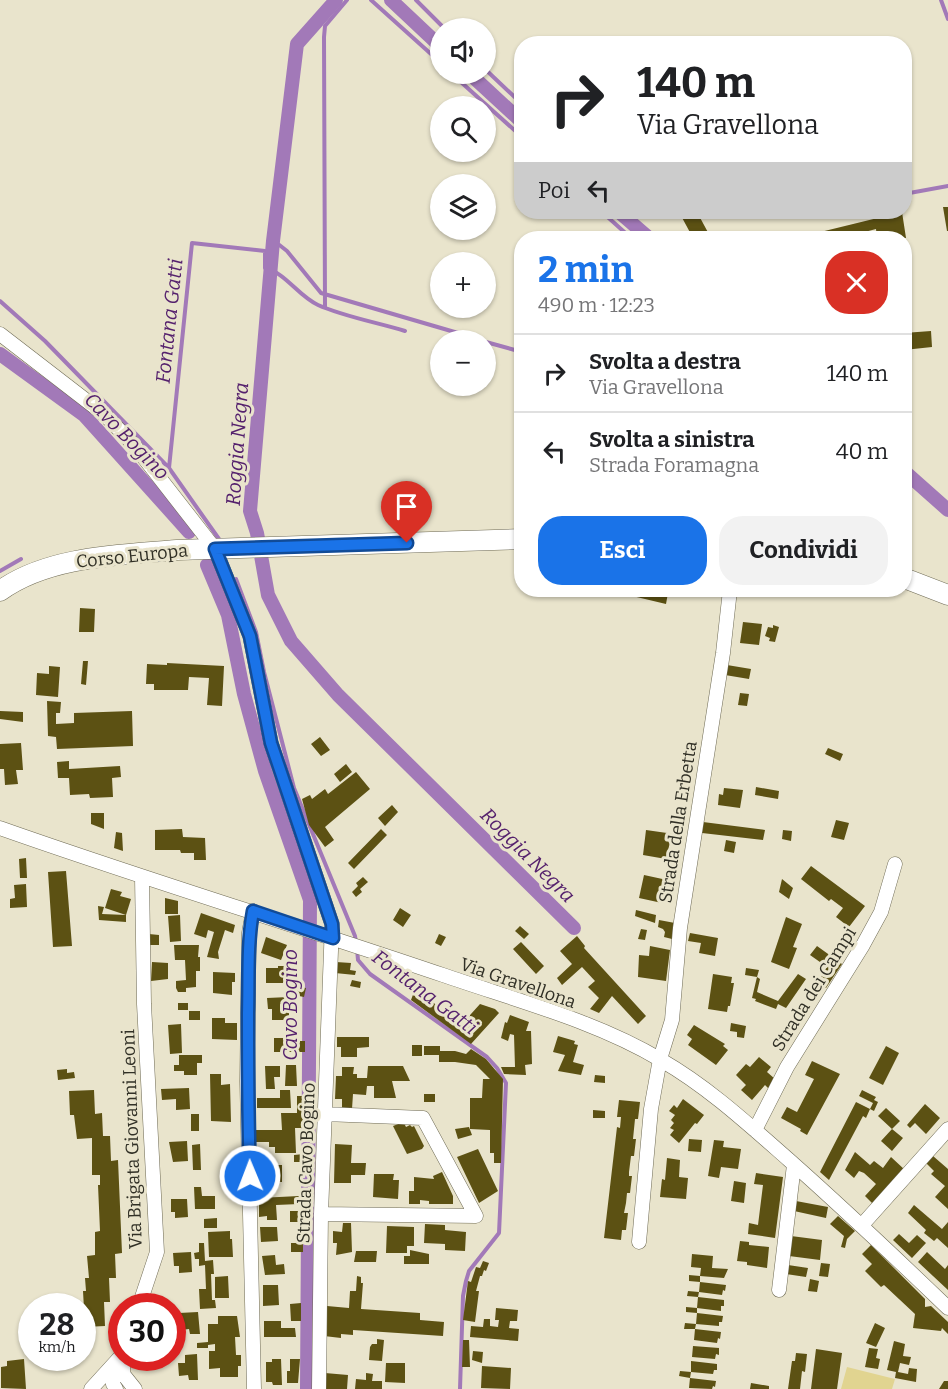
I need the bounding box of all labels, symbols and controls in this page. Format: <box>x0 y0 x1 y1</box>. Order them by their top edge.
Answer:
map controls <box>430 18 496 396</box>
button: sound <box>430 18 496 84</box>
text: 140 m <box>637 58 755 108</box>
icon: right <box>538 60 616 138</box>
button: search <box>430 96 496 162</box>
text: Via Gravellona <box>637 109 819 141</box>
button: layers <box>430 174 496 240</box>
icon: left <box>582 174 615 207</box>
text: Poi <box>538 177 570 204</box>
text: 2 min <box>538 248 634 292</box>
button: close <box>825 251 888 314</box>
button: + <box>430 252 496 318</box>
water label: Fontana Gatti <box>151 257 188 385</box>
text: 490 m · 12:23 <box>538 293 655 317</box>
button: − <box>430 330 496 396</box>
text: Svolta a destra <box>589 348 741 375</box>
icon: right <box>538 357 571 390</box>
text: 140 m <box>827 360 888 387</box>
text: Via Gravellona <box>589 375 724 399</box>
water label: Roggia Negra <box>221 381 253 507</box>
water label: Cavo Bogino <box>80 387 174 485</box>
text: Svolta a sinistra <box>589 426 755 453</box>
icon: left <box>538 435 571 468</box>
text: 40 m <box>836 438 888 465</box>
text: Strada Foramagna <box>589 453 759 477</box>
pin <box>381 481 432 543</box>
icon: arrive <box>390 490 423 523</box>
button: Esci <box>538 516 707 585</box>
button: Condividi <box>719 516 888 585</box>
street label: Corso Europa <box>75 539 189 573</box>
street label: Strada della Erbetta <box>654 739 702 905</box>
water label: Roggia Negra <box>476 803 580 907</box>
street label: Strada dei Campi <box>767 923 861 1055</box>
water label: Fontana Gatti <box>368 945 483 1039</box>
water label: Cavo Bogino <box>278 949 302 1061</box>
street label: Via Gravellona <box>457 953 579 1013</box>
street label: Via Brigata Giovanni Leoni <box>117 1029 147 1249</box>
street label: Strada Cavo Bogino <box>292 1082 320 1244</box>
position arrow <box>218 1144 282 1208</box>
speed limit sign: 30 <box>108 1293 186 1371</box>
text: 28 <box>40 1307 74 1343</box>
text: km/h <box>38 1338 76 1356</box>

